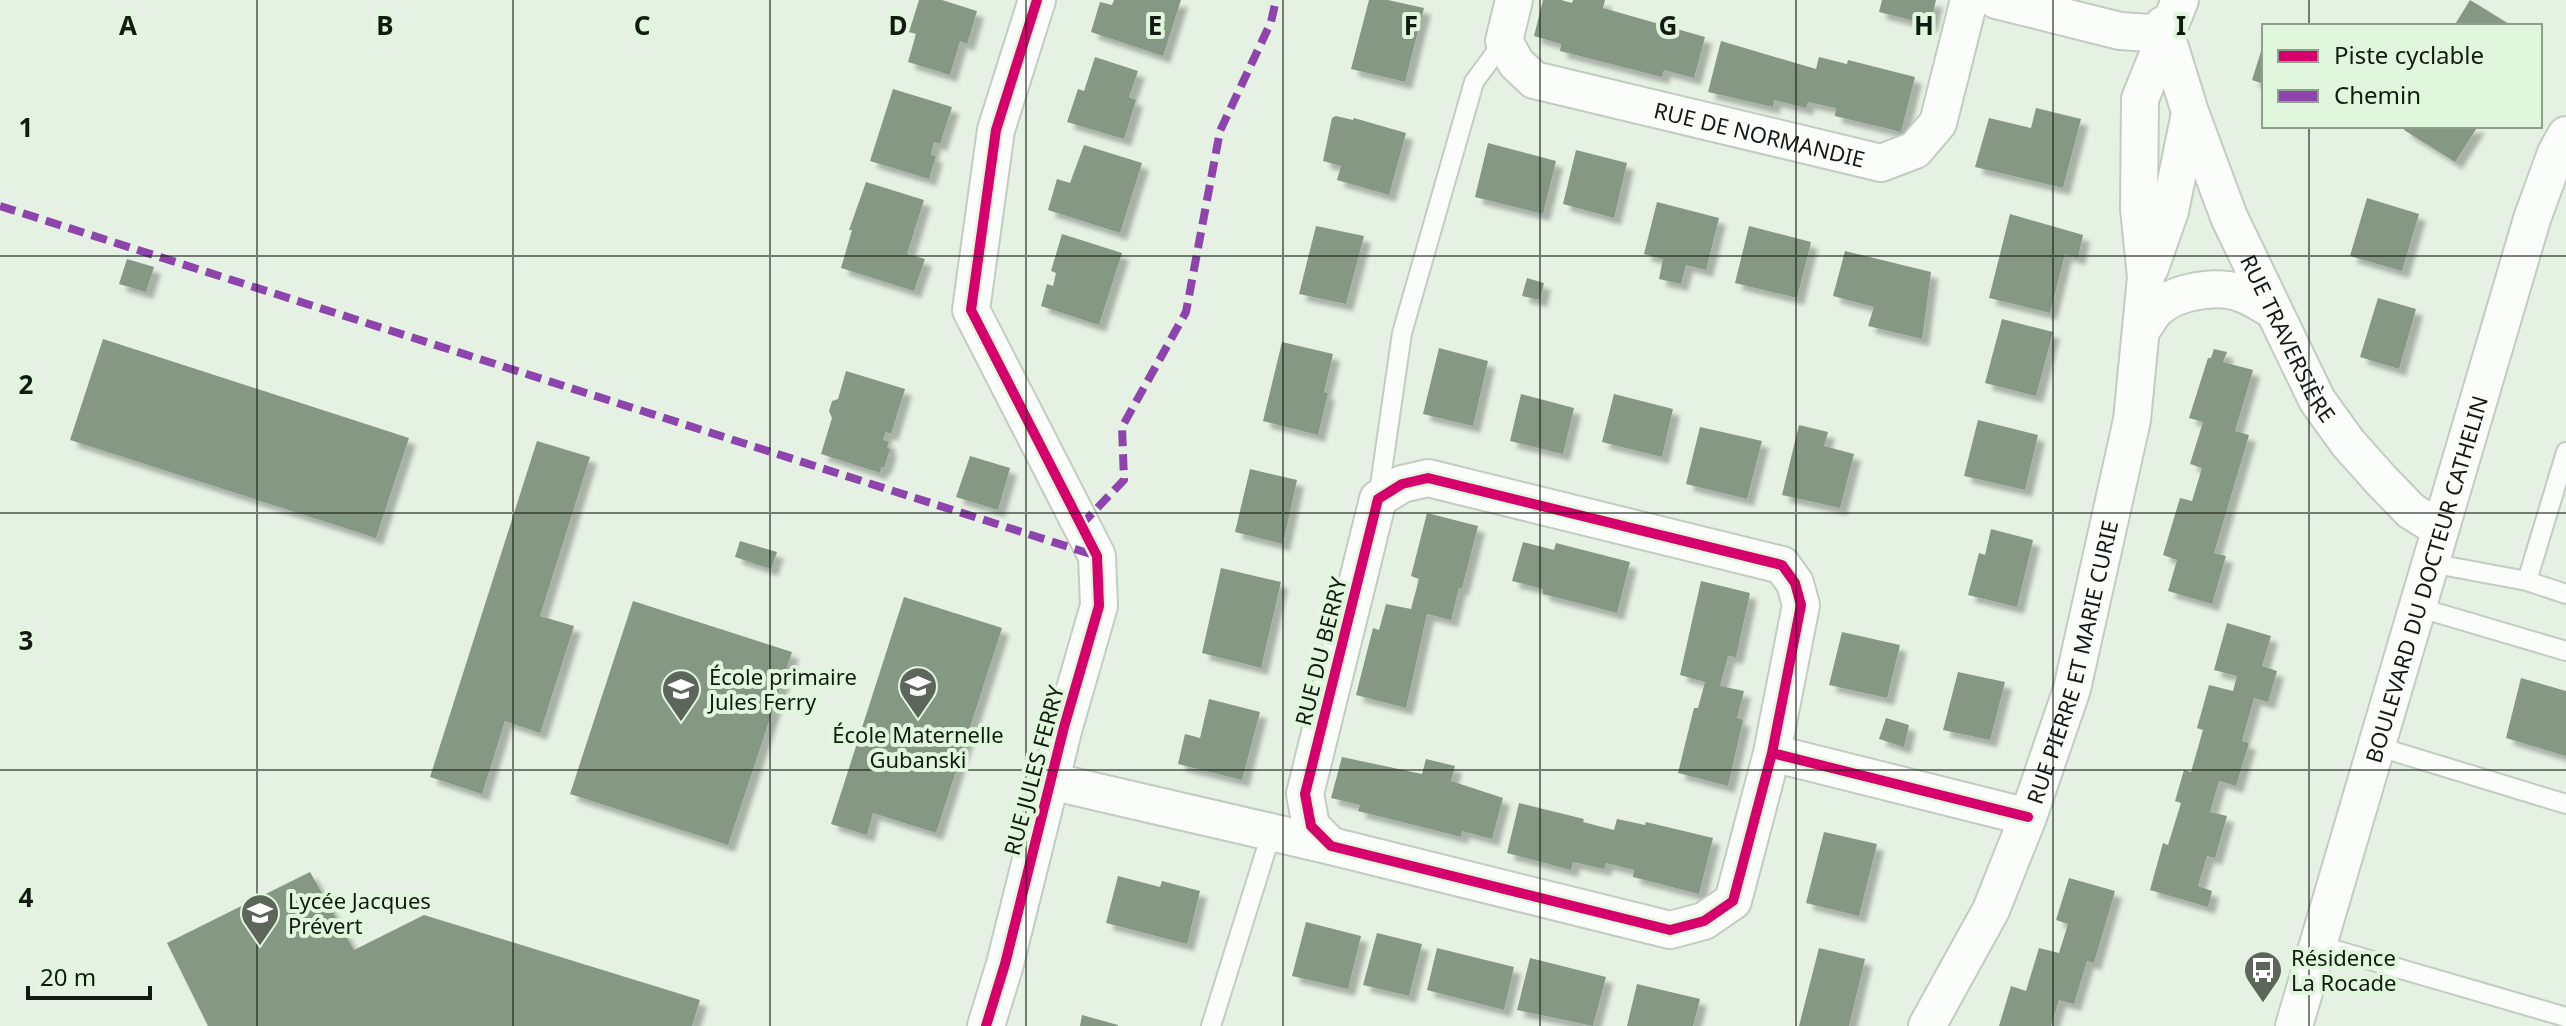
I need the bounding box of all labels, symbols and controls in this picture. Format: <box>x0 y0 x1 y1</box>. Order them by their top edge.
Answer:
text: A <box>119 7 137 43</box>
text: B <box>376 7 394 43</box>
text: C <box>634 7 650 43</box>
text: D <box>888 7 908 43</box>
text: E <box>1148 7 1162 43</box>
text: F <box>1404 7 1418 43</box>
text: G <box>1659 7 1677 43</box>
text: H <box>1914 7 1934 43</box>
text: I <box>2176 7 2186 43</box>
legend <box>2262 24 2542 128</box>
text: Piste cyclable <box>2334 38 2484 71</box>
text: Chemin <box>2334 78 2421 111</box>
street label: RUE DE NORMANDIE <box>1651 94 1868 174</box>
text: 1 <box>19 109 33 145</box>
street label: RUE TRAVERSIÈRE <box>2234 249 2343 428</box>
text: 2 <box>19 366 34 402</box>
street label: BOULEVARD DU DOCTEUR CATHELIN <box>2358 392 2494 766</box>
street label: RUE PIERRE ET MARIE CURIE <box>2019 517 2124 808</box>
street label: RUE DU BERRY <box>1287 573 1353 728</box>
text: 3 <box>19 622 33 658</box>
place label: École primaire Jules Ferry <box>707 661 857 716</box>
school or university icon: École Maternelle Gubanski <box>897 665 939 720</box>
school or university icon: École primaire Jules Ferry <box>660 668 702 723</box>
street label: RUE JULES FERRY <box>996 681 1070 858</box>
place label: École Maternelle Gubanski <box>832 719 1004 774</box>
text: 4 <box>19 879 34 915</box>
place label: Lycée Jacques Prévert <box>288 885 431 940</box>
school or university icon: Lycée Jacques Prévert <box>239 892 281 947</box>
place label: Résidence La Rocade <box>2291 942 2396 997</box>
bus stop icon: Résidence La Rocade <box>2242 949 2284 1004</box>
scale bar <box>28 950 150 1000</box>
text: 20 m <box>40 960 96 993</box>

